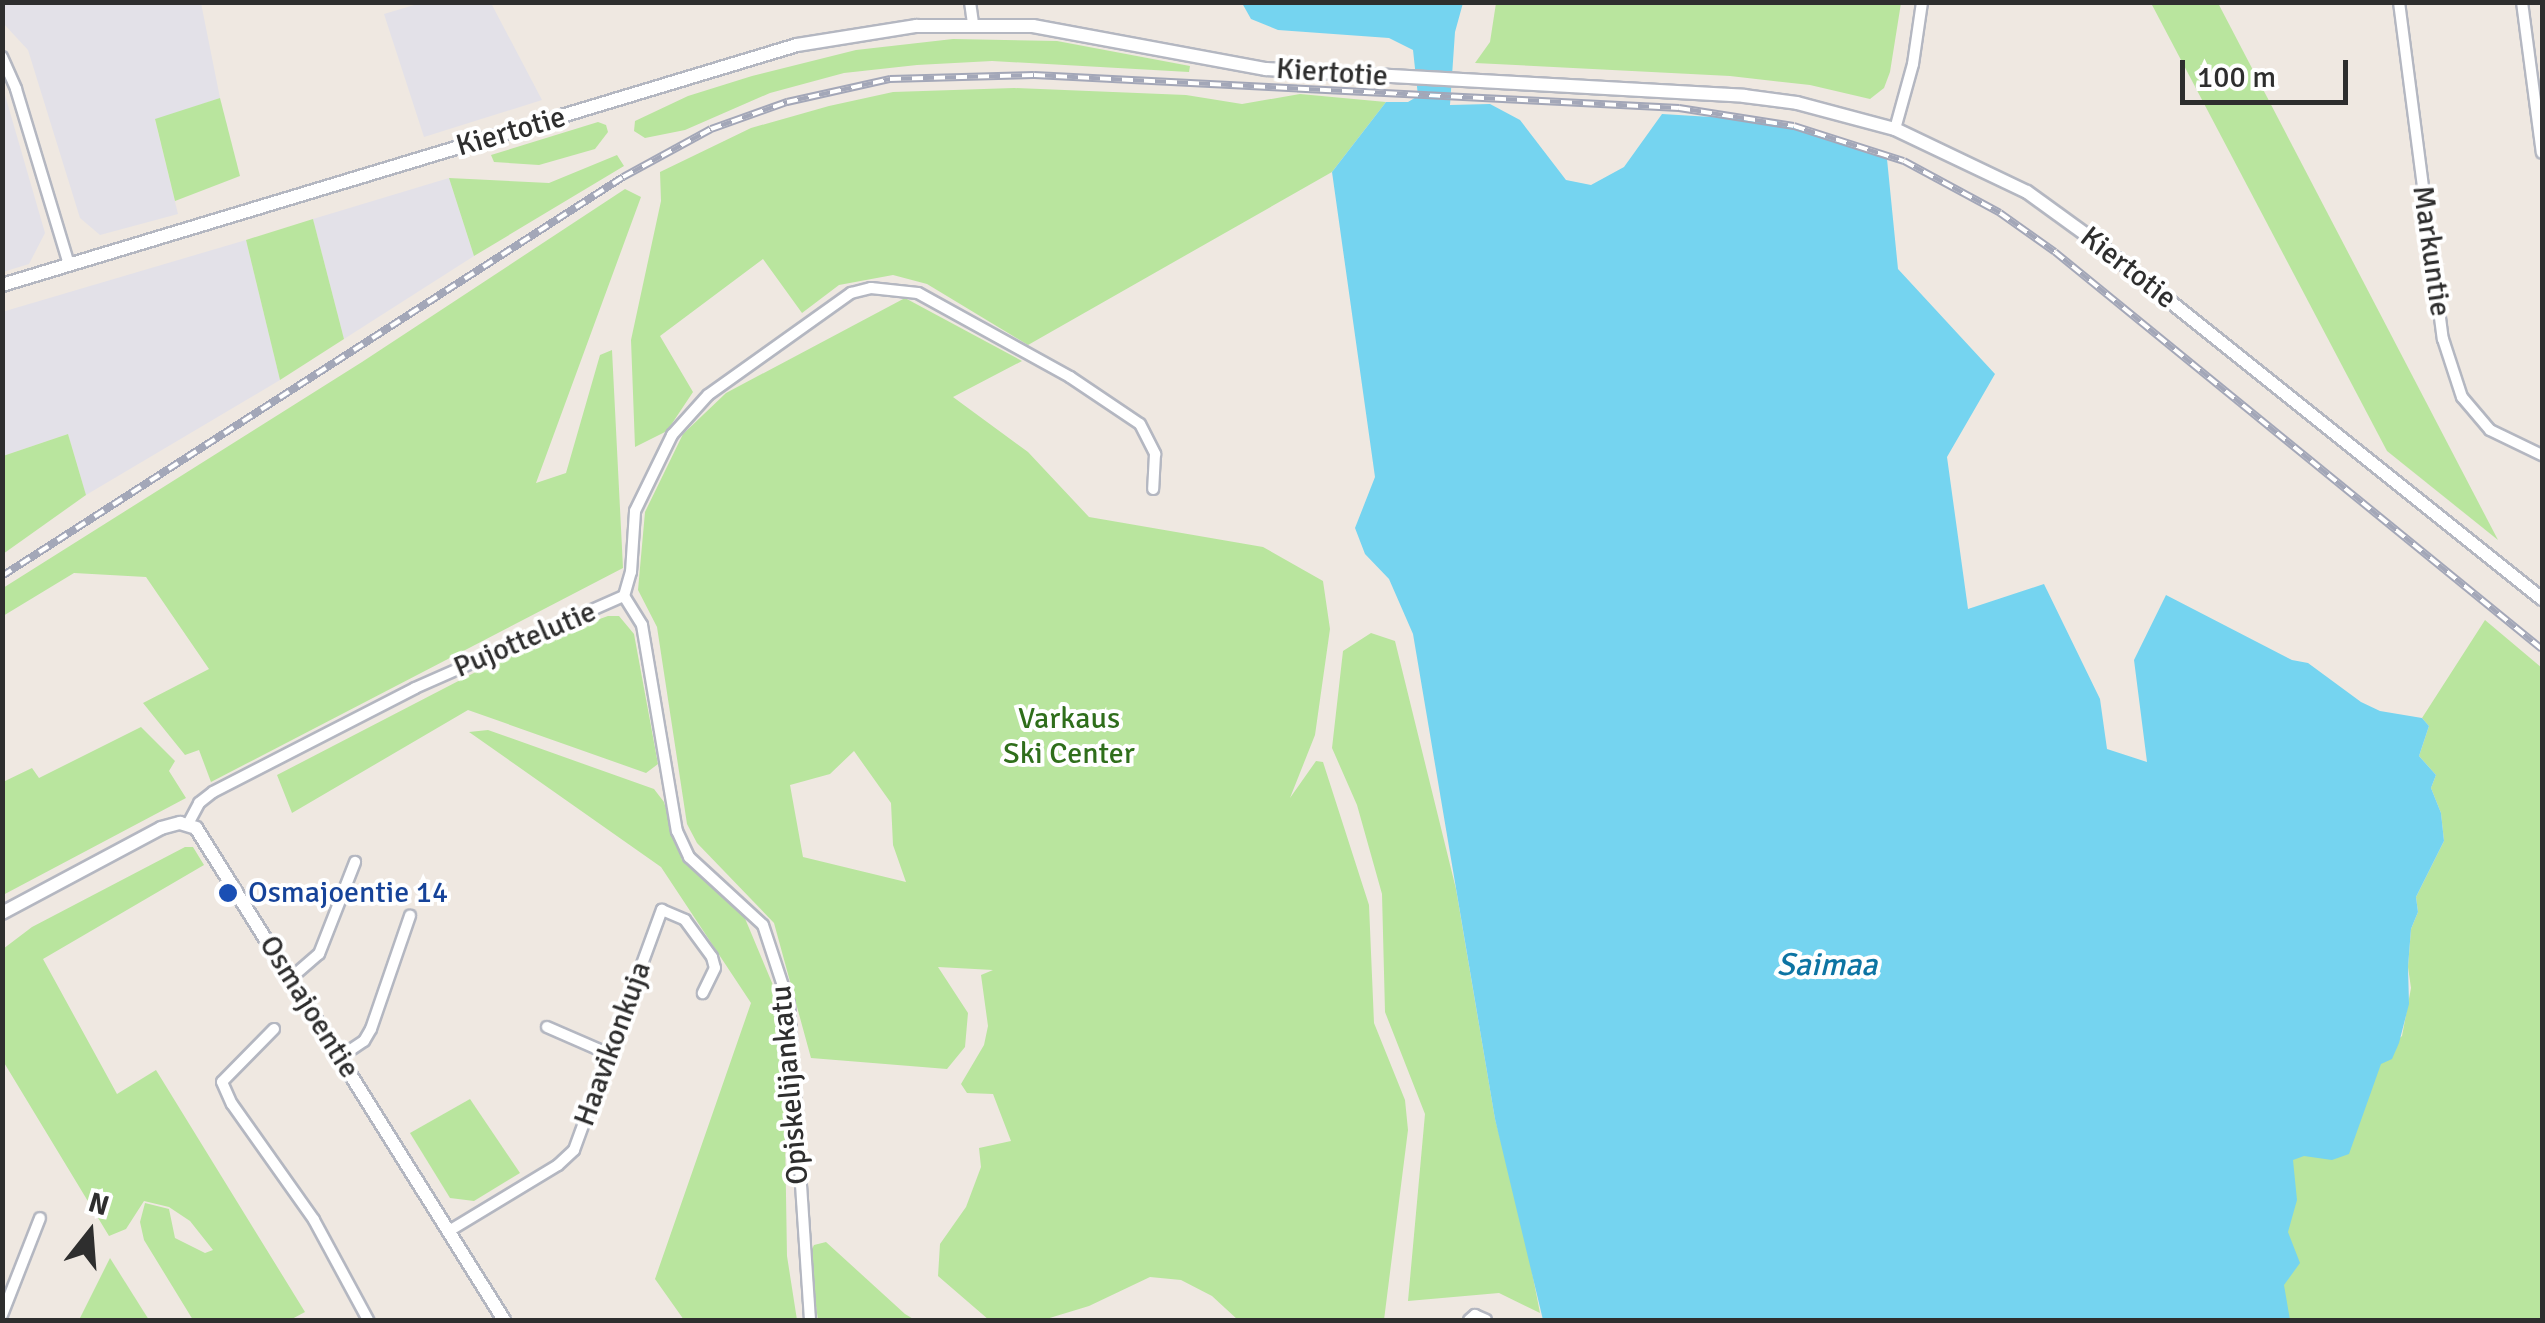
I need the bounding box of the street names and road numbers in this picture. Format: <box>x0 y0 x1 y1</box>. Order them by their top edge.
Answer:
street label: Kiertotie <box>1275 51 1389 95</box>
street label: Kiertotie <box>452 99 570 165</box>
street label: Markuntie <box>2404 183 2458 319</box>
street label: Kiertotie <box>2073 219 2183 317</box>
street label: Pujottelutie <box>448 594 602 686</box>
street label: Osmajoentie <box>251 929 367 1085</box>
street label: Haavikonkuja <box>567 957 659 1131</box>
street label: Opiskelijankatu <box>763 984 817 1186</box>

